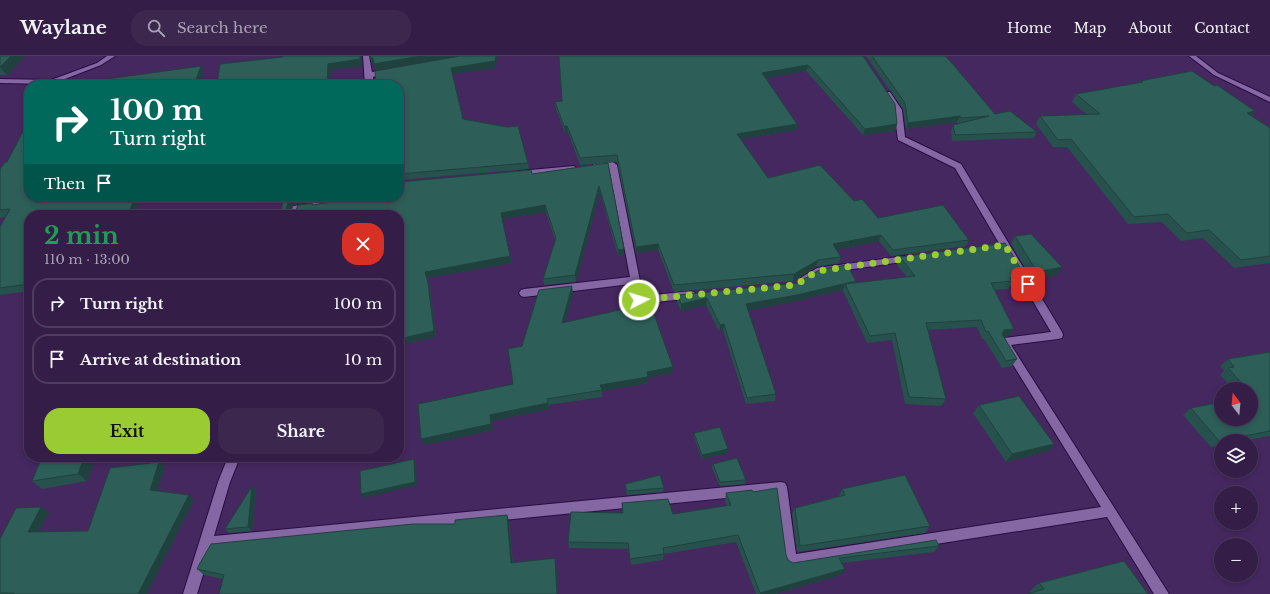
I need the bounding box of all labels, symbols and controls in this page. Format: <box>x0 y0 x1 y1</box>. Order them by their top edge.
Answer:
search box <box>131 10 411 46</box>
text: Waylane <box>20 16 107 39</box>
icon: search <box>145 17 167 39</box>
text: Search here <box>177 18 268 37</box>
text: Home <box>1007 19 1052 37</box>
text: Map <box>1074 19 1106 37</box>
text: About <box>1128 19 1172 37</box>
text: Contact <box>1194 19 1250 37</box>
text: 100 m <box>110 93 203 128</box>
icon: right <box>44 96 96 148</box>
text: Turn right <box>110 128 206 150</box>
icon: arrive <box>93 172 115 194</box>
text: Then <box>44 174 85 193</box>
text: 2 min <box>44 221 119 250</box>
button: close <box>342 223 384 265</box>
text: 110 m · 13:00 <box>44 251 130 268</box>
pin <box>1011 267 1045 301</box>
icon: arrive <box>1017 273 1039 295</box>
position arrow <box>618 279 660 321</box>
icon: right <box>46 292 68 314</box>
text: Turn right <box>80 294 163 313</box>
text: 100 m <box>333 294 382 313</box>
icon: arrive <box>46 348 68 370</box>
text: Arrive at destination <box>80 350 241 369</box>
text: 10 m <box>344 350 382 369</box>
north arrow <box>1214 382 1258 426</box>
map controls <box>1214 382 1258 582</box>
button: Exit <box>44 408 210 454</box>
button: Share <box>218 408 384 454</box>
button: layers <box>1214 434 1258 478</box>
button: + <box>1214 486 1258 530</box>
button: − <box>1214 538 1258 582</box>

